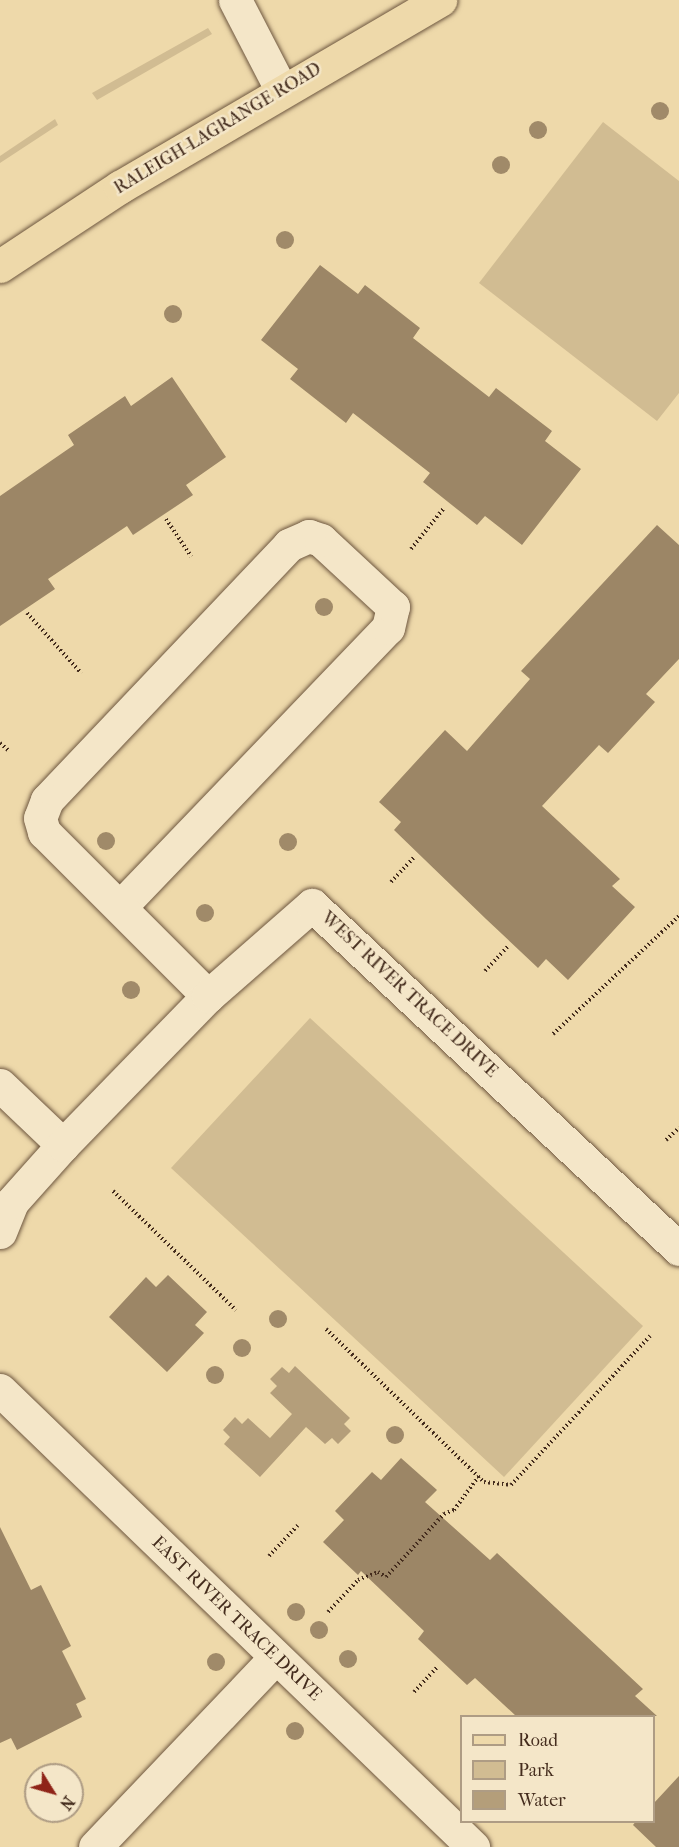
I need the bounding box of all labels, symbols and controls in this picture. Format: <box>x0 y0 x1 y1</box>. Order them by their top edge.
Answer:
street label: RALEIGH-LAGRANGE ROAD <box>111 59 325 199</box>
street label: WEST RIVER TRACE DRIVE <box>316 908 502 1082</box>
street label: EAST RIVER TRACE DRIVE <box>147 1532 325 1706</box>
legend <box>460 1715 655 1823</box>
text: Road <box>518 1730 558 1751</box>
text: Park <box>518 1760 554 1781</box>
north arrow <box>24 1763 84 1823</box>
text: Water <box>518 1790 566 1811</box>
text: N <box>56 1792 78 1813</box>

